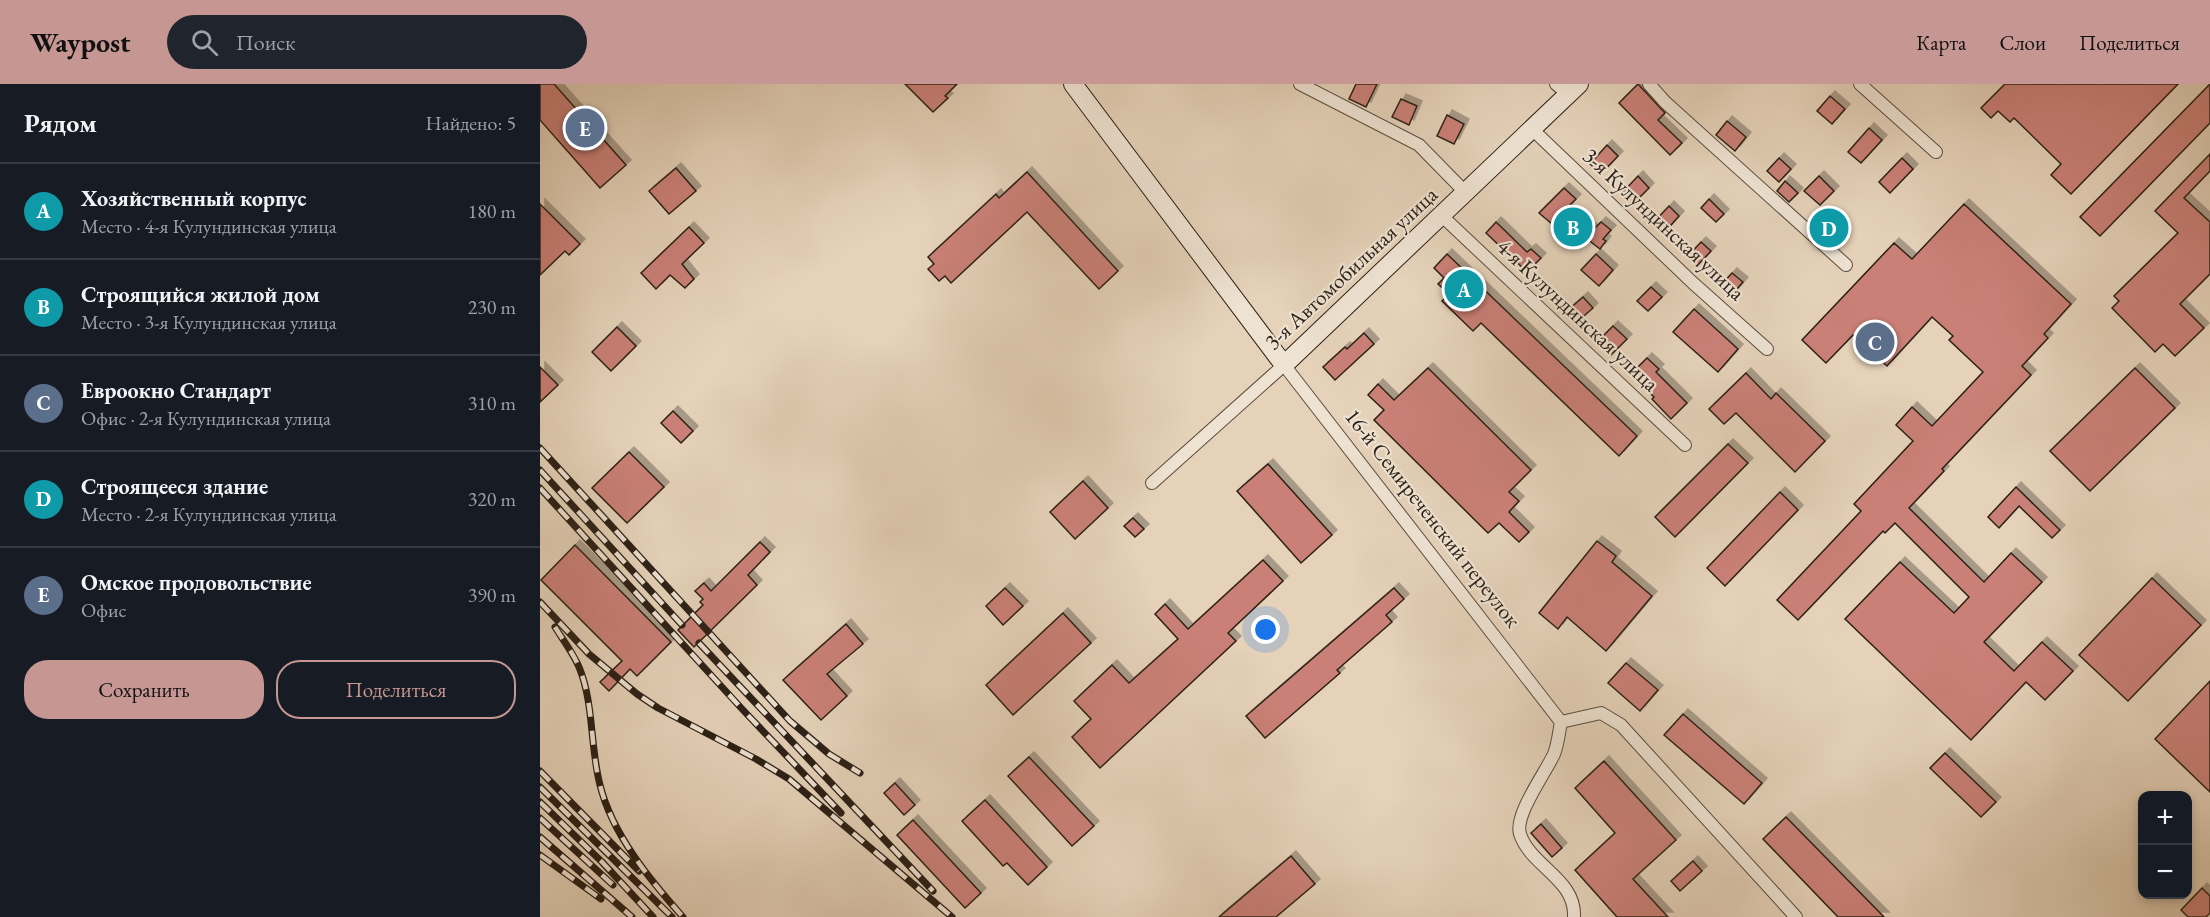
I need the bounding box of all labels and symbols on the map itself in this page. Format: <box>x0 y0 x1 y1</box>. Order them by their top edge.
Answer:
pin: E <box>566 106 604 150</box>
street label: 3-я Кулундинская улица <box>1577 141 1751 307</box>
street label: 3-я Автомобильная улица <box>1258 180 1444 356</box>
pin: B <box>1554 204 1592 250</box>
pin: D <box>1810 206 1848 250</box>
street label: 4-я Кулундинская улица <box>1491 232 1665 398</box>
pin: A <box>1444 266 1484 312</box>
pin: C <box>1856 320 1894 364</box>
street label: 16-й Семиреченский переулок <box>1338 403 1528 634</box>
your location <box>1251 615 1280 644</box>

